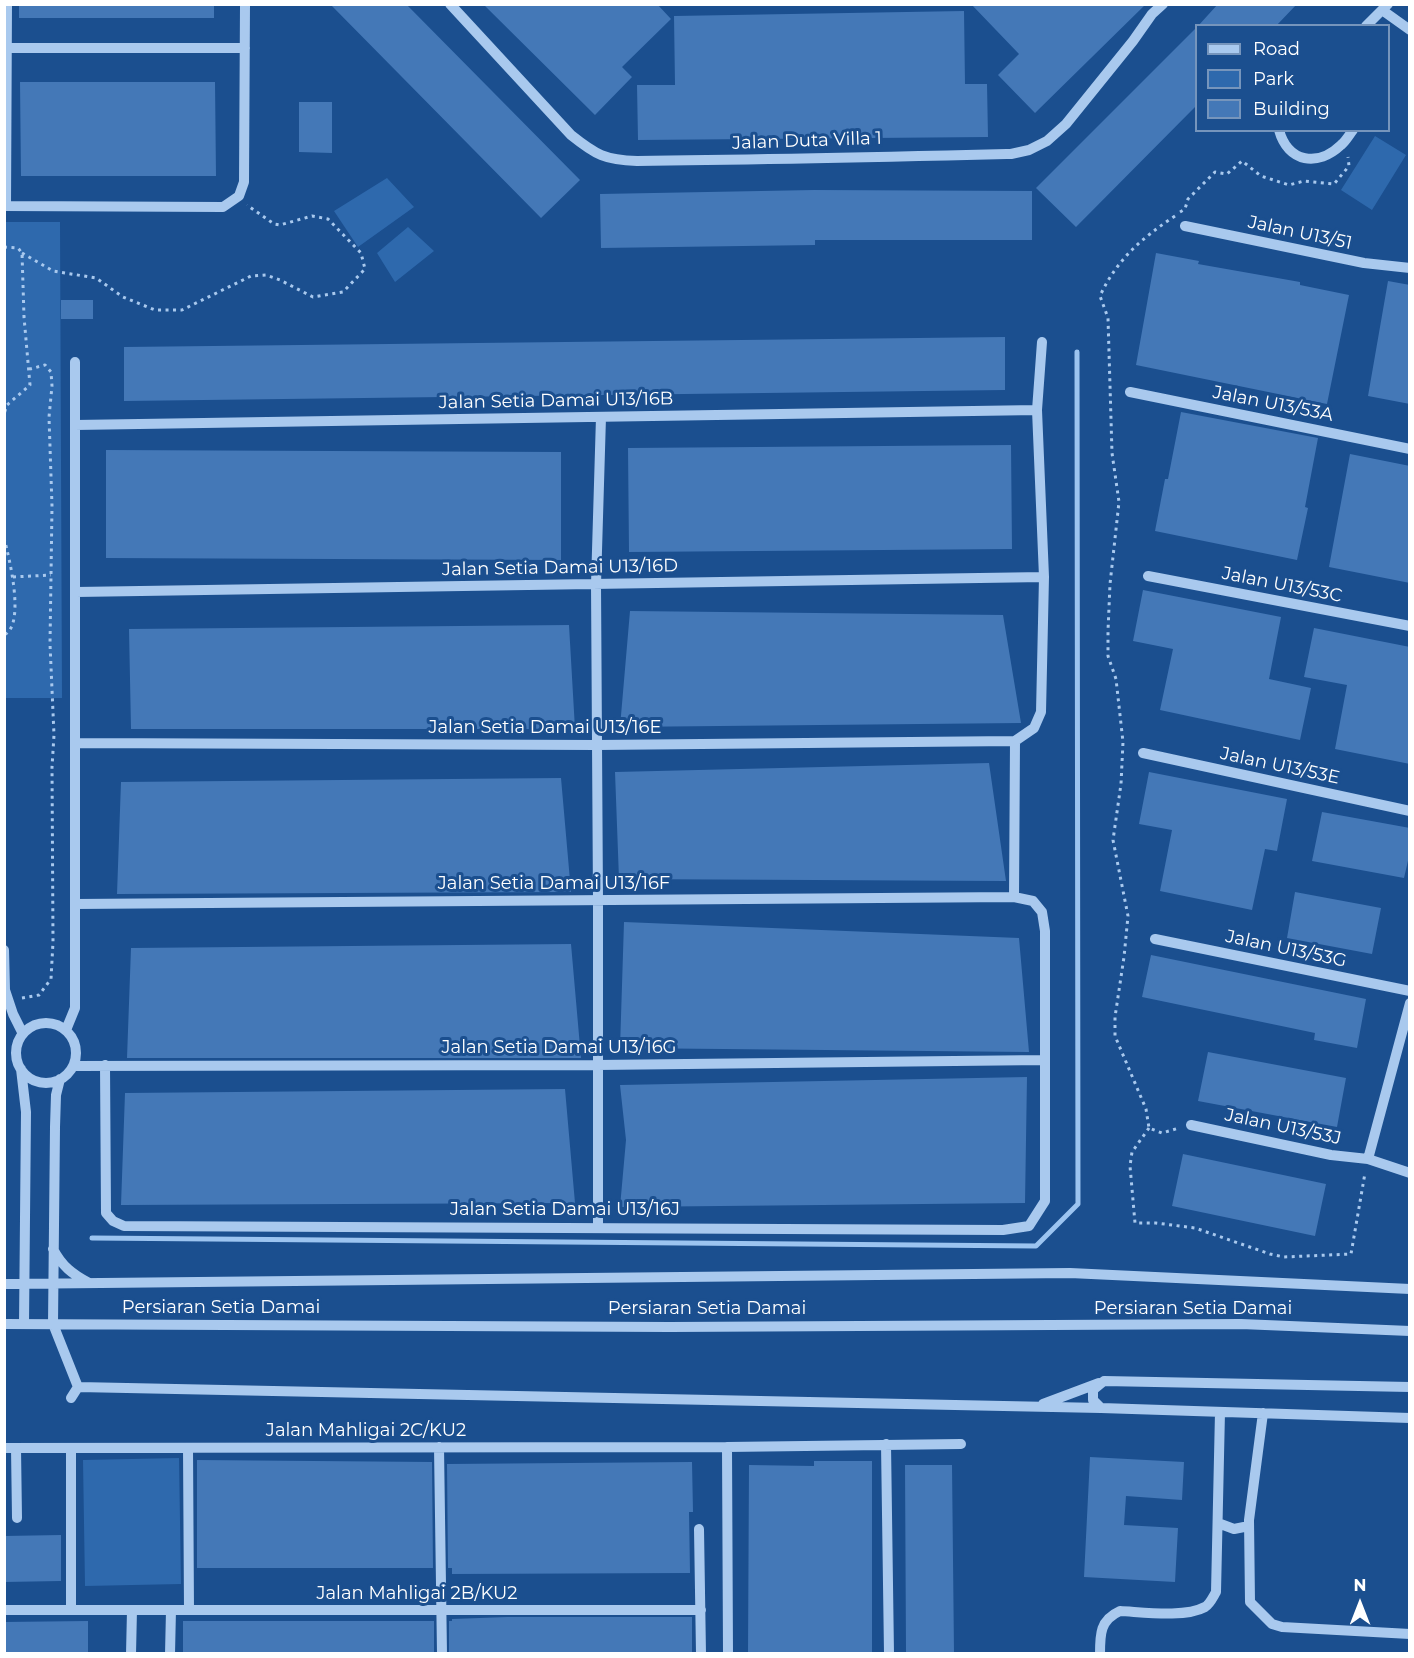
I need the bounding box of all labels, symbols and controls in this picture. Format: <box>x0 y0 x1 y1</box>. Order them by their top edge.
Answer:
legend <box>1195 24 1390 132</box>
text: Road <box>1253 38 1300 60</box>
text: Park <box>1253 68 1294 90</box>
text: Building <box>1253 98 1330 120</box>
street label: Jalan Duta Villa 1 <box>732 128 882 154</box>
street label: Jalan U13/51 <box>1246 211 1354 255</box>
street label: Jalan U13/53A <box>1211 382 1335 426</box>
street label: Jalan Setia Damai U13/16B <box>438 388 674 414</box>
street label: Jalan Setia Damai U13/16D <box>442 555 678 581</box>
street label: Jalan U13/53C <box>1220 563 1344 607</box>
street label: Jalan Setia Damai U13/16E <box>428 717 662 739</box>
street label: Jalan U13/53E <box>1218 743 1342 789</box>
street label: Jalan Setia Damai U13/16F <box>438 873 670 895</box>
street label: Jalan U13/53G <box>1224 926 1348 972</box>
street label: Jalan Setia Damai U13/16G <box>441 1037 677 1059</box>
street label: Jalan U13/53J <box>1223 1104 1343 1150</box>
street label: Jalan Setia Damai U13/16J <box>450 1199 680 1221</box>
street label: Persiaran Setia Damai <box>122 1297 320 1319</box>
street label: Persiaran Setia Damai <box>608 1298 806 1320</box>
street label: Persiaran Setia Damai <box>1094 1298 1292 1320</box>
street label: Jalan Mahligai 2C/KU2 <box>266 1420 466 1442</box>
north arrow <box>1330 1574 1390 1634</box>
text: N <box>1354 1576 1366 1595</box>
street label: Jalan Mahligai 2B/KU2 <box>316 1583 518 1605</box>

